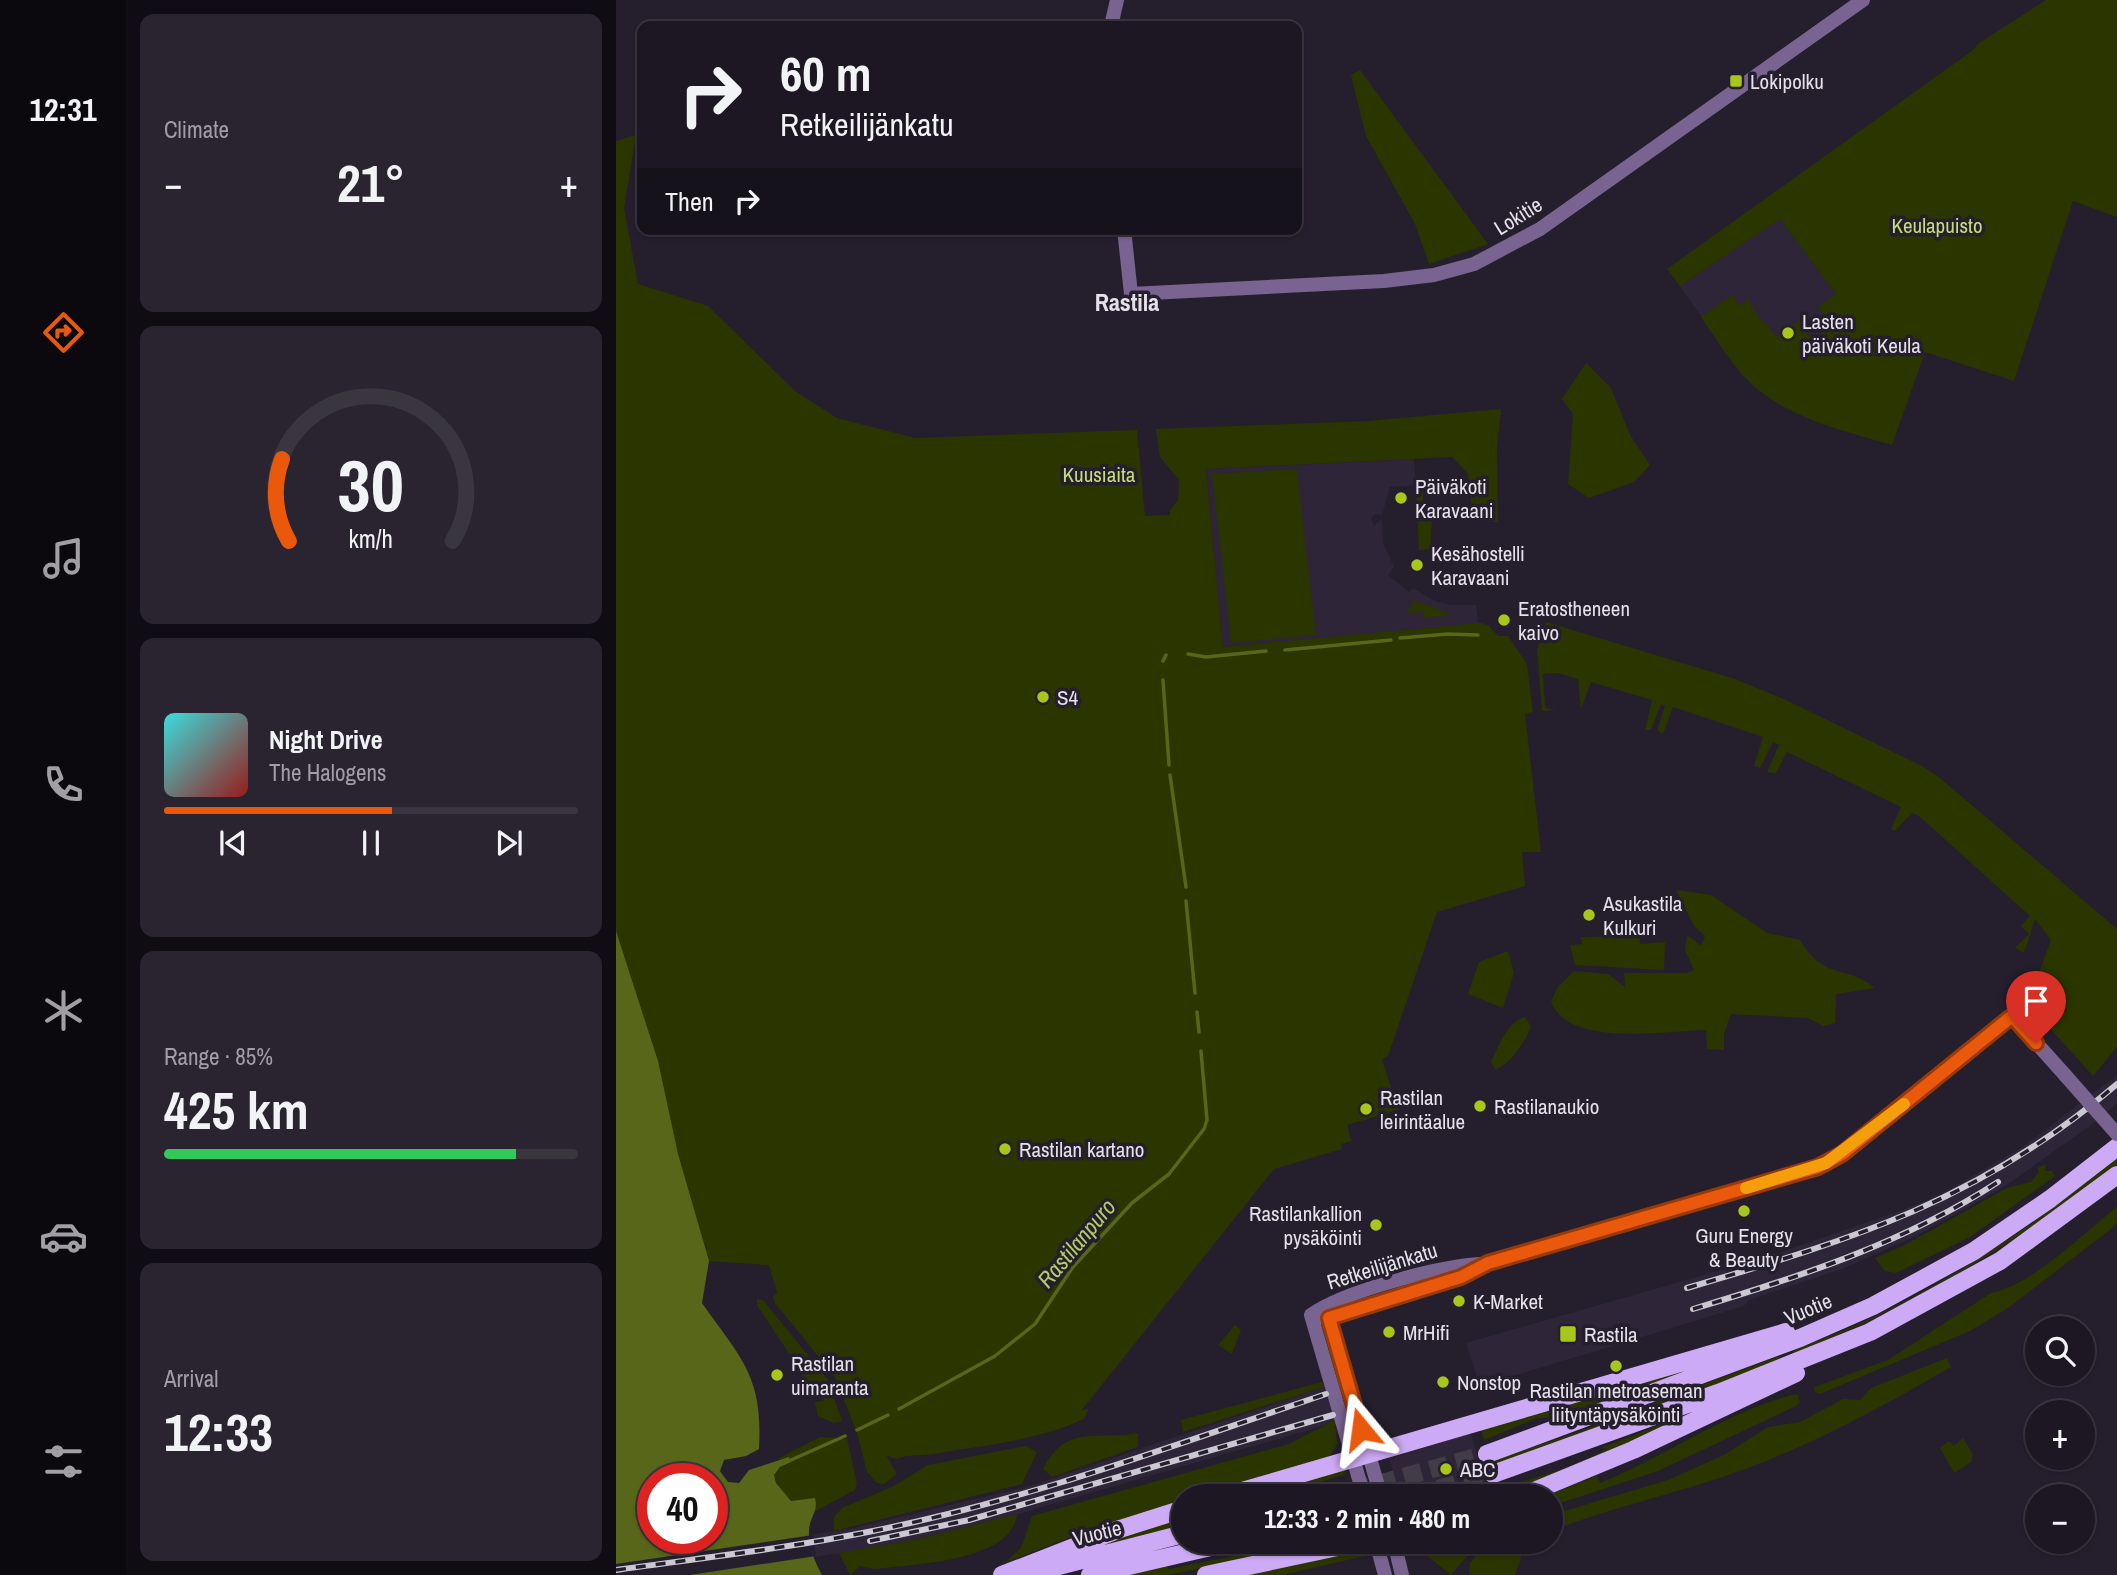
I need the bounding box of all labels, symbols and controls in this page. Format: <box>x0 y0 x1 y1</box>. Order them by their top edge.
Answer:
text: 60 m <box>780 40 872 106</box>
icon: right <box>665 49 756 140</box>
place label: Lokipolku <box>1750 67 1824 96</box>
marker: Lokipolku <box>1728 73 1744 89</box>
text: 12:31 <box>29 88 97 131</box>
text: Retkeilijänkatu <box>780 103 954 146</box>
text: Climate <box>164 114 229 145</box>
text: 21° <box>337 148 405 218</box>
text: − <box>164 158 182 209</box>
text: + <box>560 158 578 209</box>
icon: right <box>728 182 766 220</box>
text: Then <box>665 184 714 219</box>
street label: Lokitie <box>1488 190 1548 242</box>
park label: Keulapuisto <box>1892 211 1982 240</box>
district label: Rastila <box>1095 286 1159 318</box>
place label: Lasten päiväkoti Keula <box>1802 307 1921 360</box>
icon: directions <box>39 308 88 357</box>
marker: Lasten päiväkoti Keula <box>1780 325 1796 341</box>
text: 30 <box>338 437 404 535</box>
park label: Kuusiaita <box>1063 460 1136 489</box>
place label: Päiväkoti Karavaani <box>1415 472 1494 525</box>
marker: Päiväkoti Karavaani <box>1393 490 1409 506</box>
text: km/h <box>349 522 393 556</box>
icon: music <box>39 534 88 583</box>
place label: Kesähostelli Karavaani <box>1431 539 1525 592</box>
marker: Kesähostelli Karavaani <box>1409 557 1425 573</box>
place label: Eratostheneen kaivo <box>1518 594 1630 647</box>
marker: Eratostheneen kaivo <box>1496 612 1512 628</box>
place label: S4 <box>1057 683 1078 712</box>
marker: S4 <box>1035 689 1051 705</box>
text: Night Drive <box>269 722 383 757</box>
text: The Halogens <box>269 757 386 788</box>
icon: phone <box>39 760 88 809</box>
icon: previous <box>214 824 252 862</box>
icon: pause <box>352 824 390 862</box>
icon: next <box>490 824 528 862</box>
place label: Asukastila Kulkuri <box>1602 889 1683 942</box>
marker: Asukastila Kulkuri <box>1581 907 1597 923</box>
pin <box>2006 971 2066 1043</box>
icon: arrive <box>2017 982 2055 1020</box>
icon: climate <box>39 986 88 1035</box>
text: Range · 85% <box>164 1041 273 1072</box>
text: 425 km <box>164 1075 309 1145</box>
place label: Rastilan leirintäalue <box>1380 1083 1465 1136</box>
place label: Rastilanaukio <box>1494 1092 1599 1121</box>
marker: Rastilanaukio <box>1472 1098 1488 1114</box>
marker: Rastilan leirintäalue <box>1358 1101 1374 1117</box>
place label: Rastilan kartano <box>1019 1135 1144 1164</box>
marker: Rastilan kartano <box>997 1141 1013 1157</box>
water label: Rastilanpuro <box>1030 1192 1122 1294</box>
place label: Rastilankallion pysäköinti <box>1249 1199 1362 1252</box>
marker: Guru Energy & Beauty <box>1736 1203 1752 1219</box>
icon: car <box>39 1212 88 1261</box>
marker: Rastilankallion pysäköinti <box>1368 1217 1384 1233</box>
place label: Guru Energy & Beauty <box>1695 1221 1793 1274</box>
street label: Retkeilijänkatu <box>1323 1235 1441 1297</box>
street label: Vuotie <box>1780 1286 1836 1332</box>
place label: K-Market <box>1473 1287 1543 1316</box>
marker: K-Market <box>1451 1293 1467 1309</box>
map controls <box>2025 1316 2095 1554</box>
button: search <box>2025 1316 2095 1386</box>
place label: MrHifi <box>1403 1318 1450 1347</box>
place label: Rastila <box>1584 1320 1638 1349</box>
marker: MrHifi <box>1381 1324 1397 1340</box>
marker: Rastila <box>1558 1324 1578 1344</box>
place label: Rastilan uimaranta <box>791 1349 869 1402</box>
marker: Rastilan metroaseman liityntäpysäköinti <box>1608 1358 1624 1374</box>
text: Arrival <box>164 1363 219 1394</box>
marker: Rastilan uimaranta <box>769 1367 785 1383</box>
place label: Nonstop <box>1457 1368 1521 1397</box>
marker: Nonstop <box>1435 1374 1451 1390</box>
place label: Rastilan metroaseman liityntäpysäköinti <box>1529 1376 1703 1429</box>
position arrow <box>1324 1392 1398 1466</box>
text: 12:33 <box>164 1397 273 1467</box>
button: + <box>2025 1400 2095 1470</box>
icon: filters <box>39 1437 88 1486</box>
place label: ABC <box>1459 1455 1495 1484</box>
marker: ABC <box>1438 1461 1454 1477</box>
speed limit sign: 40 <box>637 1463 728 1554</box>
button: − <box>2025 1484 2095 1554</box>
text: 12:33 · 2 min · 480 m <box>1264 1501 1470 1536</box>
street label: Vuotie <box>1070 1513 1124 1553</box>

